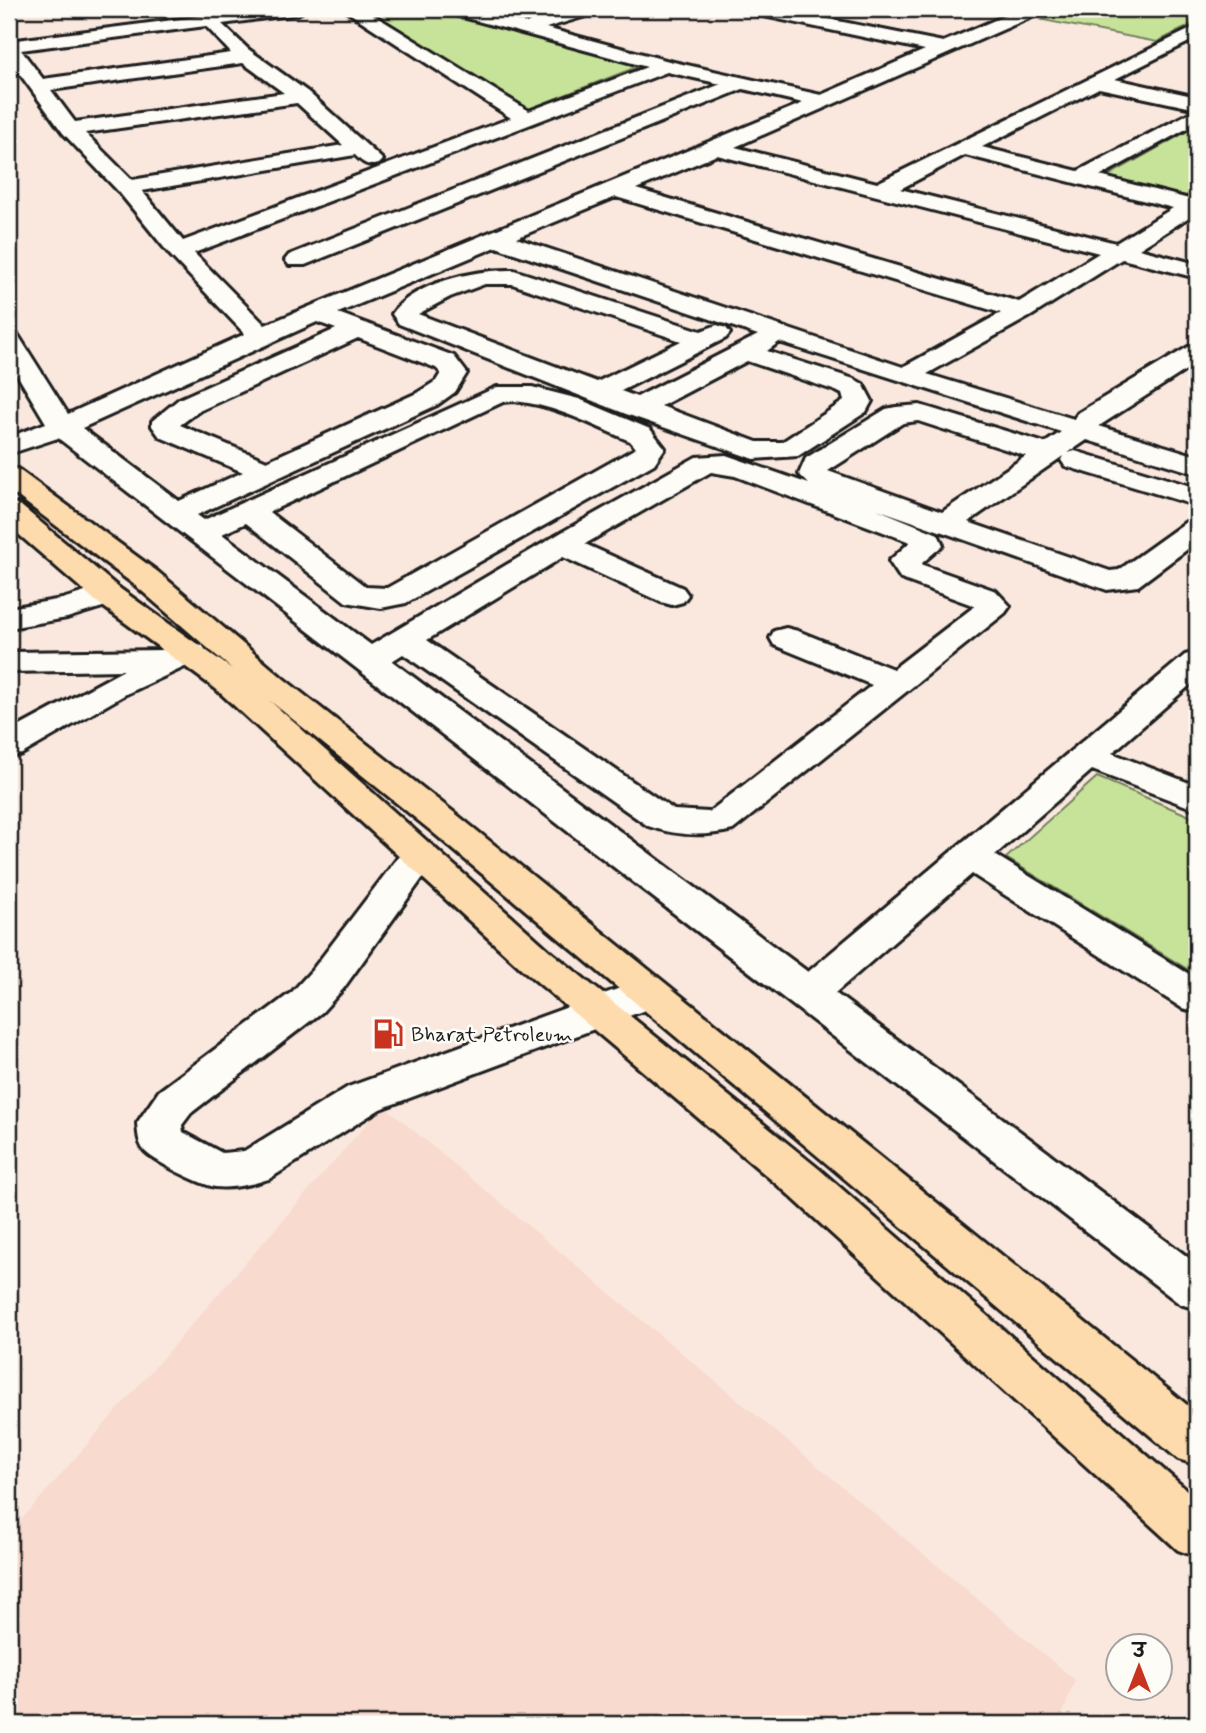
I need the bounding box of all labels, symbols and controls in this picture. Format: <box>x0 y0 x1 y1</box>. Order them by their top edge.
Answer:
fuel station icon: Bharat Petroleum <box>371 1017 405 1051</box>
place label: Bharat Petroleum <box>411 1021 573 1049</box>
north arrow <box>1104 1632 1174 1702</box>
text: उ <box>1131 1639 1148 1664</box>

